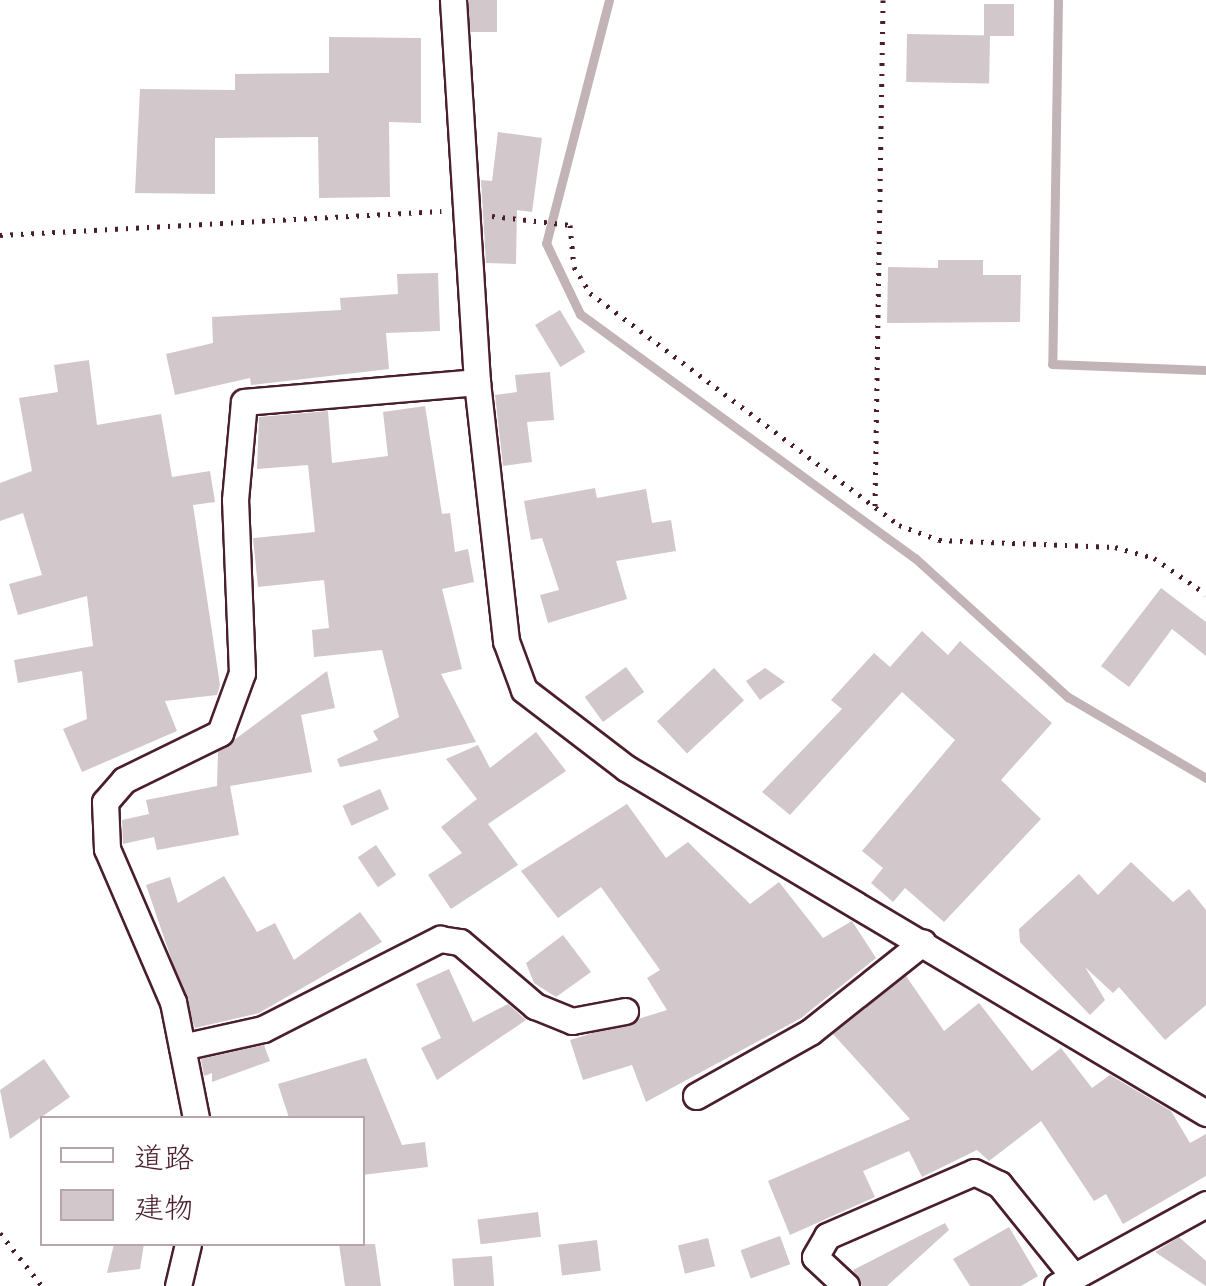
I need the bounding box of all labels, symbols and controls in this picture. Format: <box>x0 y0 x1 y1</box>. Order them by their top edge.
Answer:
legend <box>40 1116 365 1246</box>
text: 道路 <box>134 1136 194 1176</box>
text: 建物 <box>134 1186 194 1226</box>

